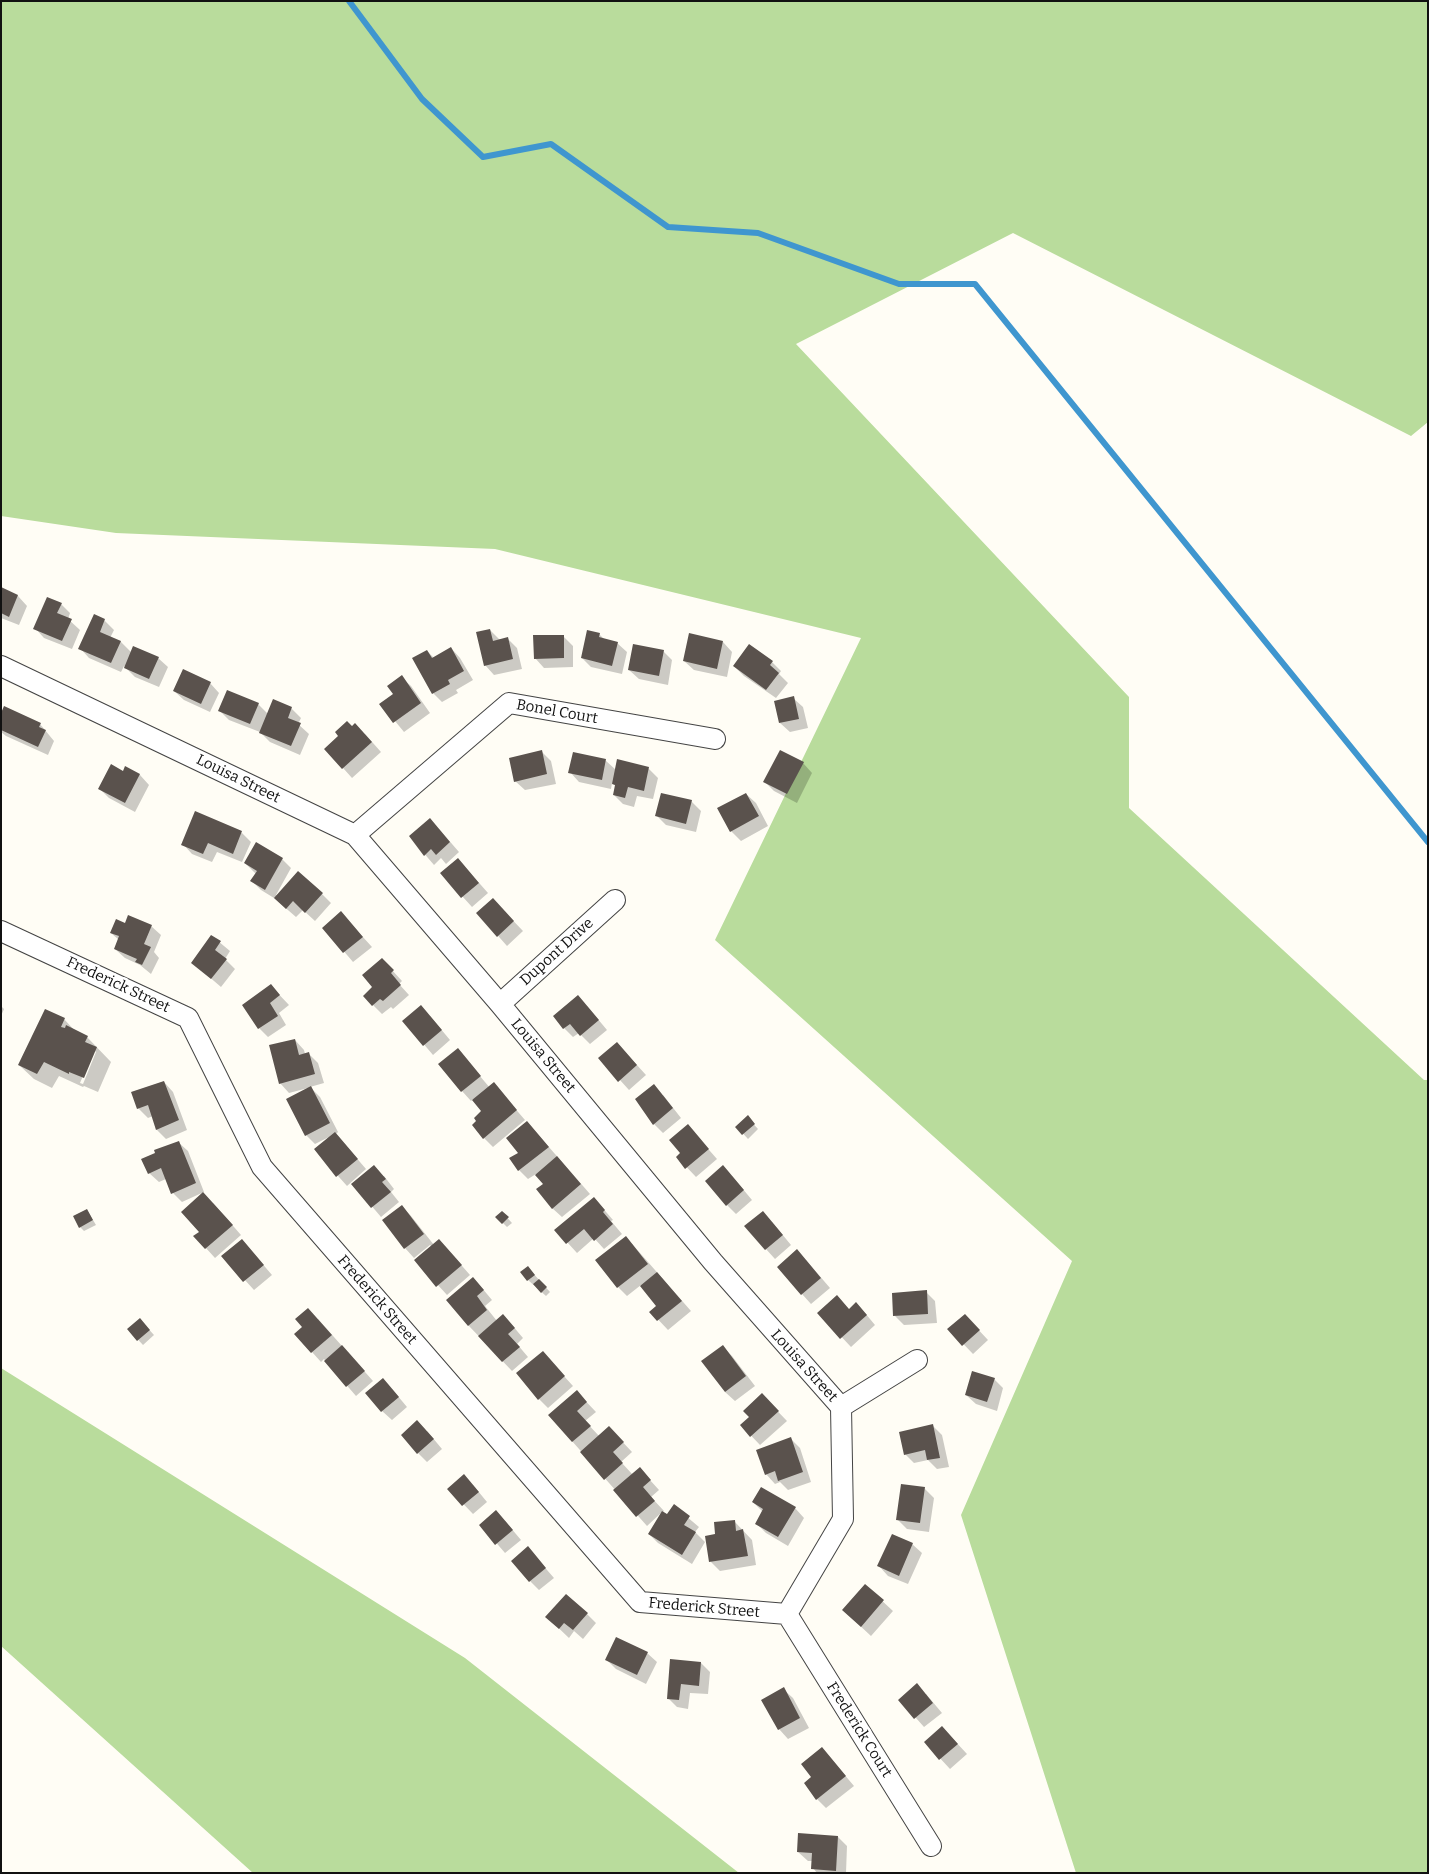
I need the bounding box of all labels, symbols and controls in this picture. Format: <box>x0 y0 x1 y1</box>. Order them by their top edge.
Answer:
street label: Bonel Court <box>515 696 599 728</box>
street label: Louisa Street <box>193 751 283 807</box>
street label: Dupont Drive <box>517 914 597 990</box>
street label: Frederick Street <box>63 953 173 1017</box>
street label: Louisa Street <box>507 1015 579 1097</box>
street label: Frederick Street <box>333 1252 421 1348</box>
street label: Louisa Street <box>767 1326 841 1406</box>
street label: Frederick Street <box>647 1594 761 1622</box>
street label: Frederick Court <box>823 1679 895 1781</box>

